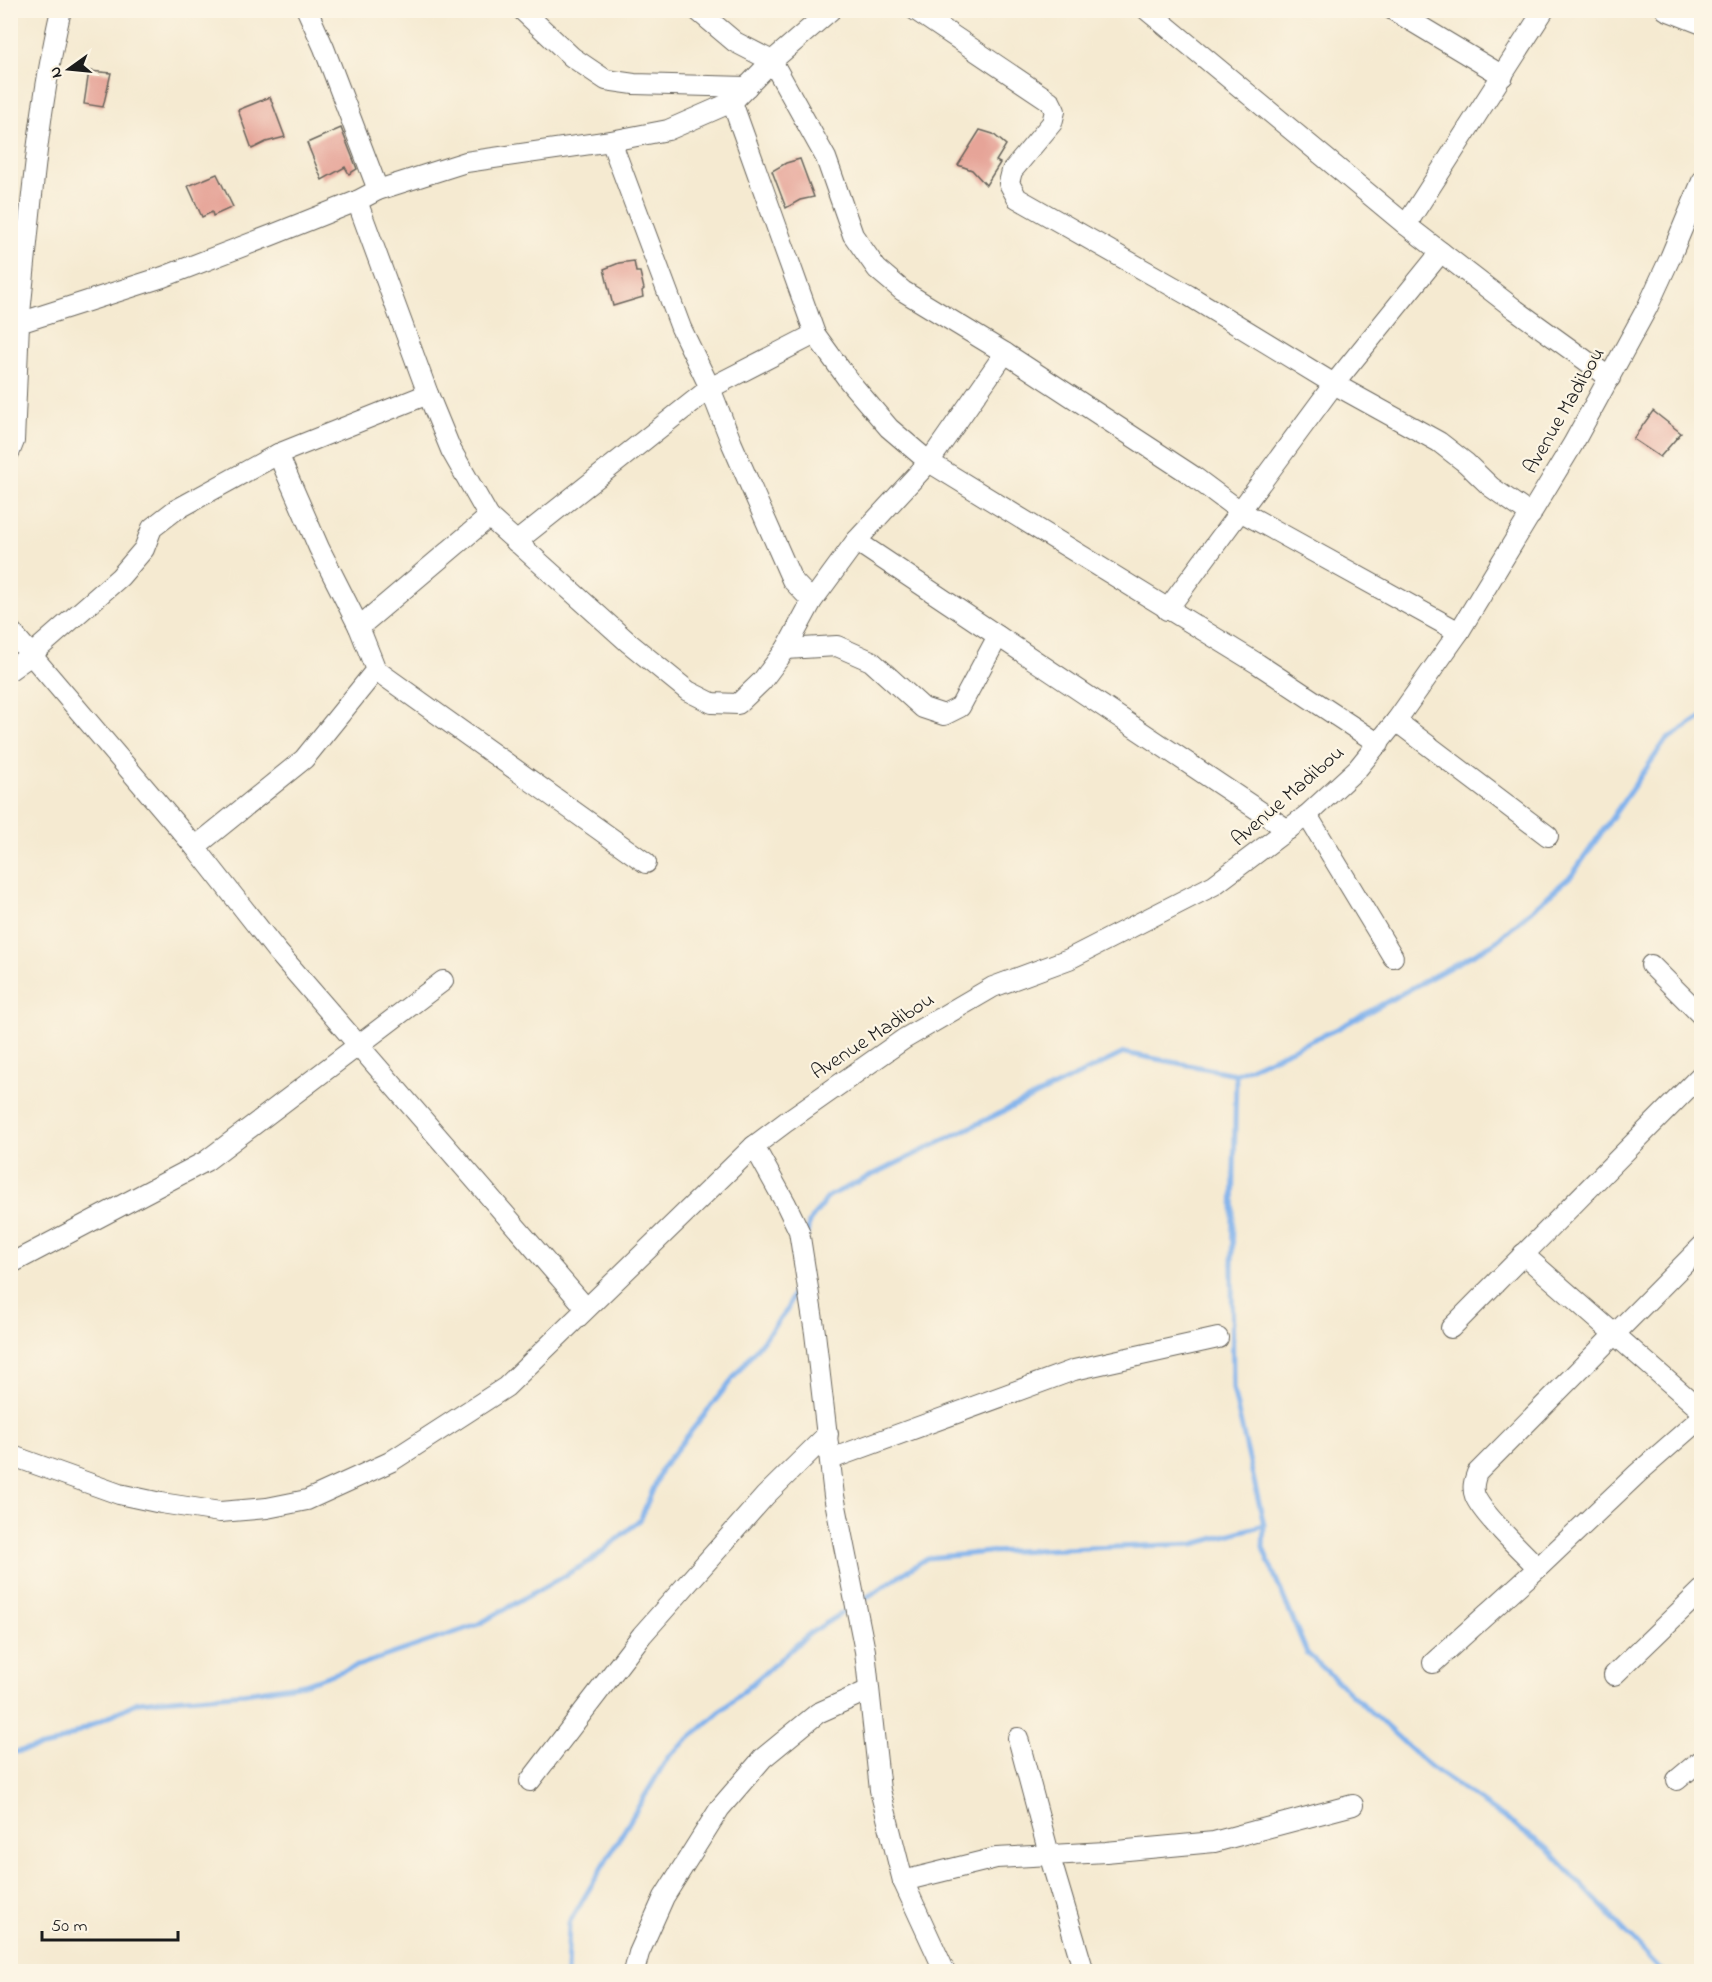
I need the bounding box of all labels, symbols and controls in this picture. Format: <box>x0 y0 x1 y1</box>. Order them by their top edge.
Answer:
north arrow <box>39 39 99 99</box>
text: N <box>43 64 69 81</box>
street label: Avenue Madibou <box>1516 342 1613 480</box>
street label: Avenue Madibou <box>1225 739 1352 854</box>
street label: Avenue Madibou <box>806 985 941 1088</box>
scale bar <box>42 1904 178 1942</box>
text: 50 m <box>51 1914 88 1940</box>

